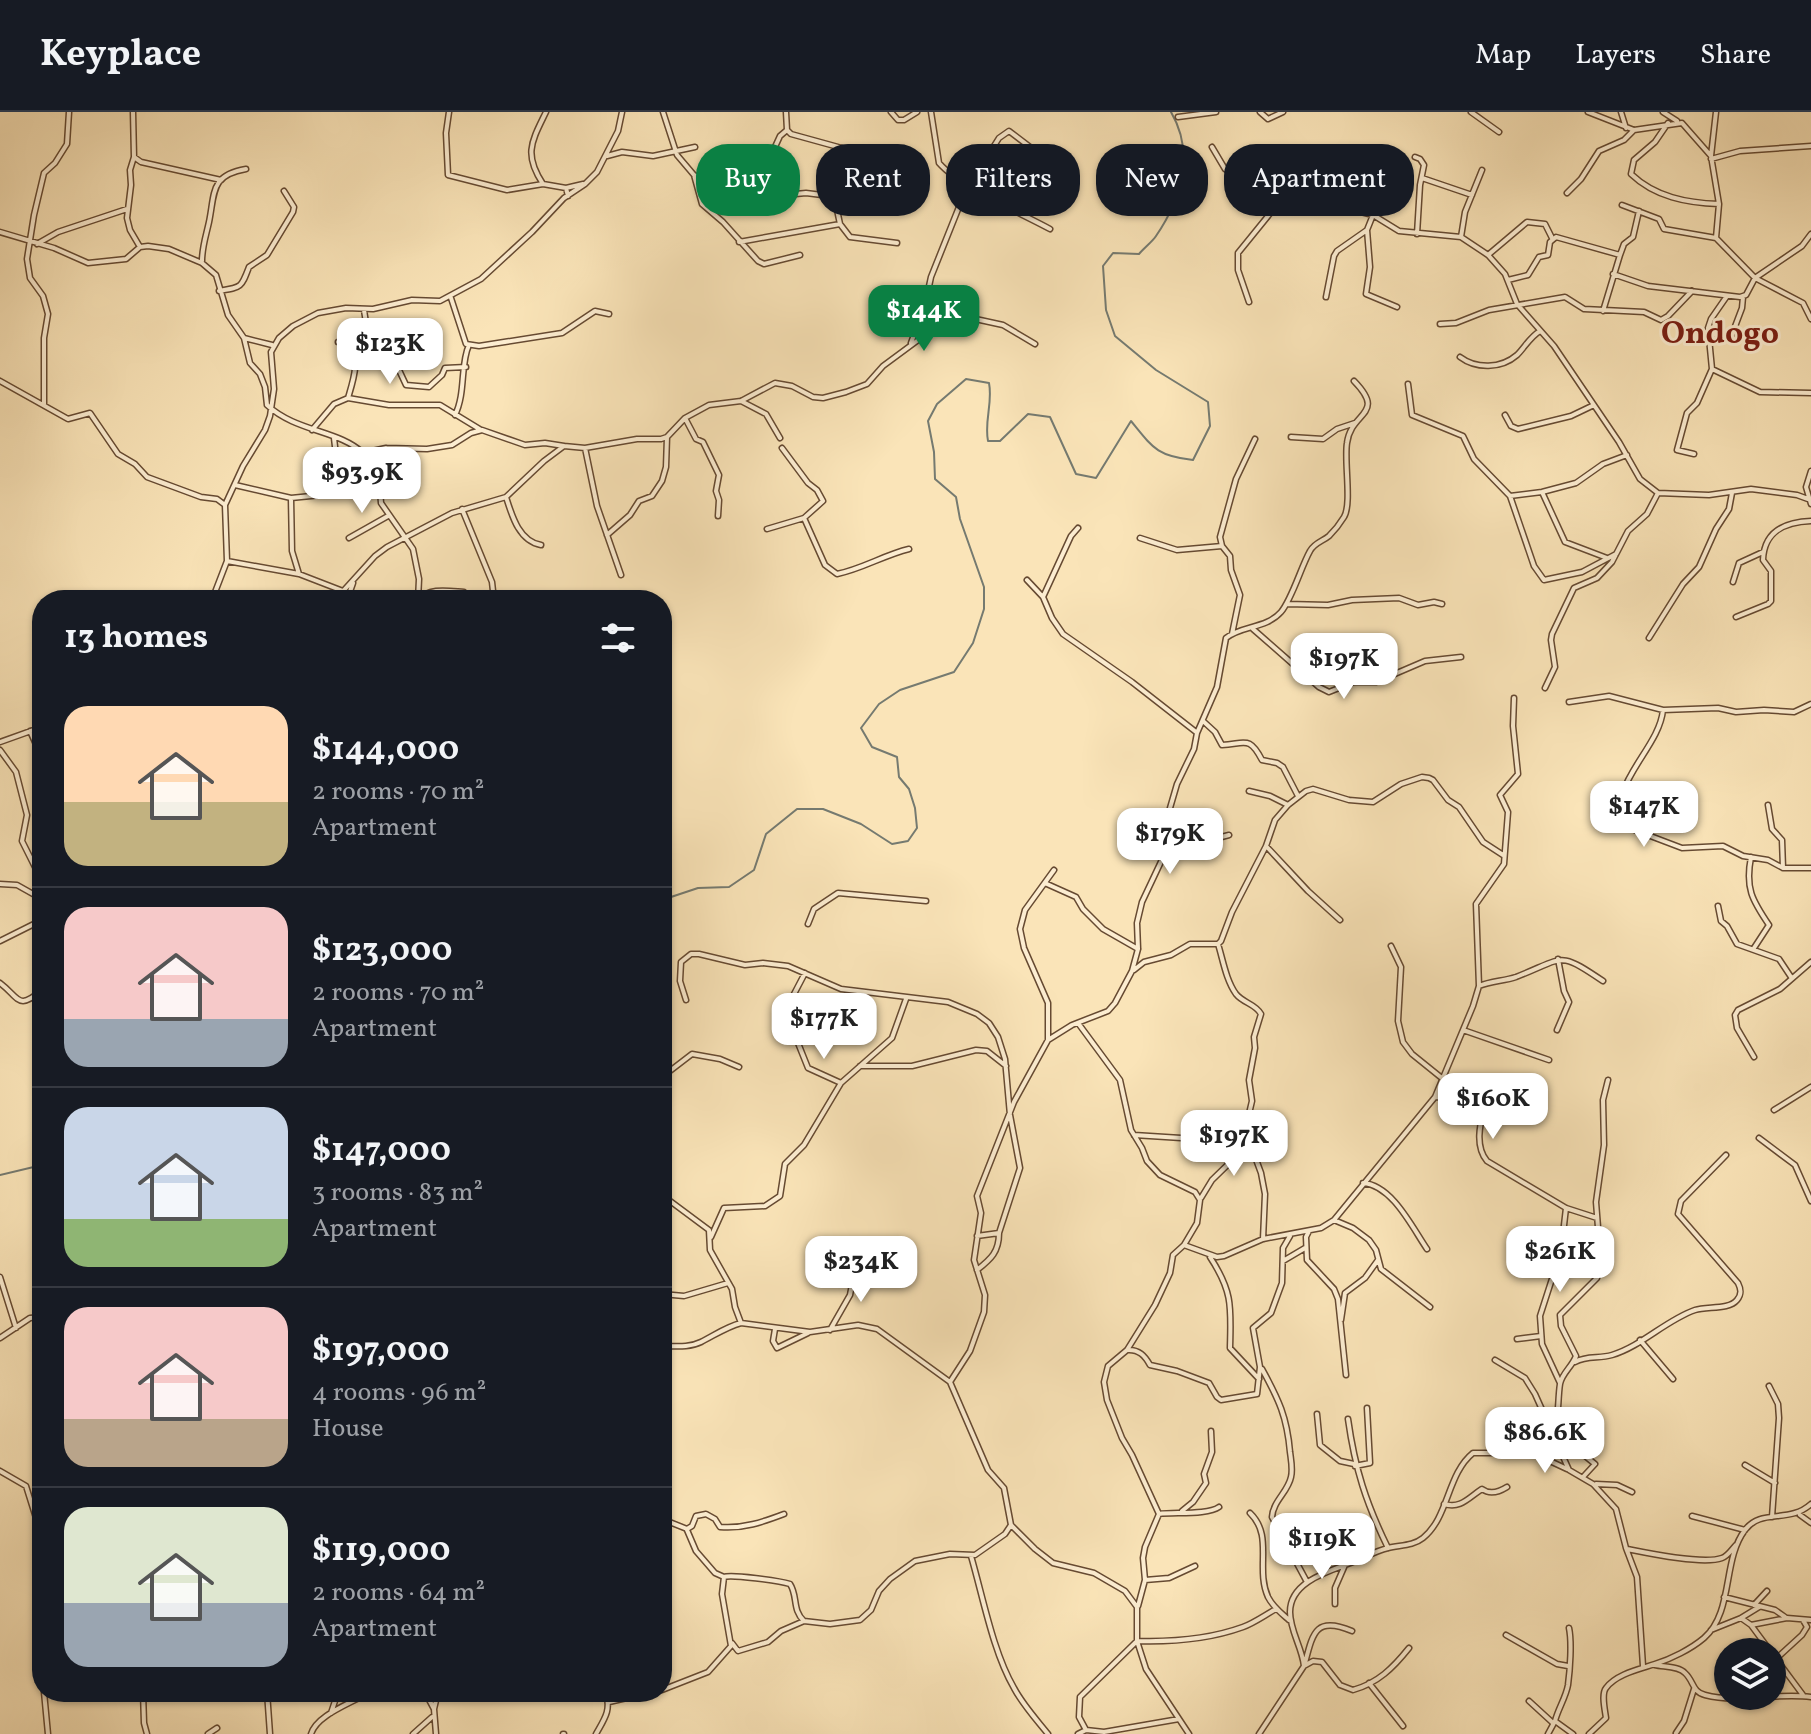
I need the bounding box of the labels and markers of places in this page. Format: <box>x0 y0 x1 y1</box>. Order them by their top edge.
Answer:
pin: $144K <box>868 285 980 353</box>
pin: $123K <box>334 318 446 386</box>
pin: $93.9K <box>297 447 427 515</box>
pin: $197K <box>1288 633 1400 701</box>
pin: $147K <box>1588 781 1700 849</box>
pin: $179K <box>1114 808 1226 876</box>
pin: $177K <box>768 993 880 1061</box>
pin: $160K <box>1437 1073 1549 1141</box>
pin: $197K <box>1178 1110 1290 1178</box>
pin: $261K <box>1504 1226 1616 1294</box>
pin: $234K <box>805 1236 917 1304</box>
pin: $86.6K <box>1480 1407 1610 1475</box>
pin: $119K <box>1266 1513 1378 1581</box>

